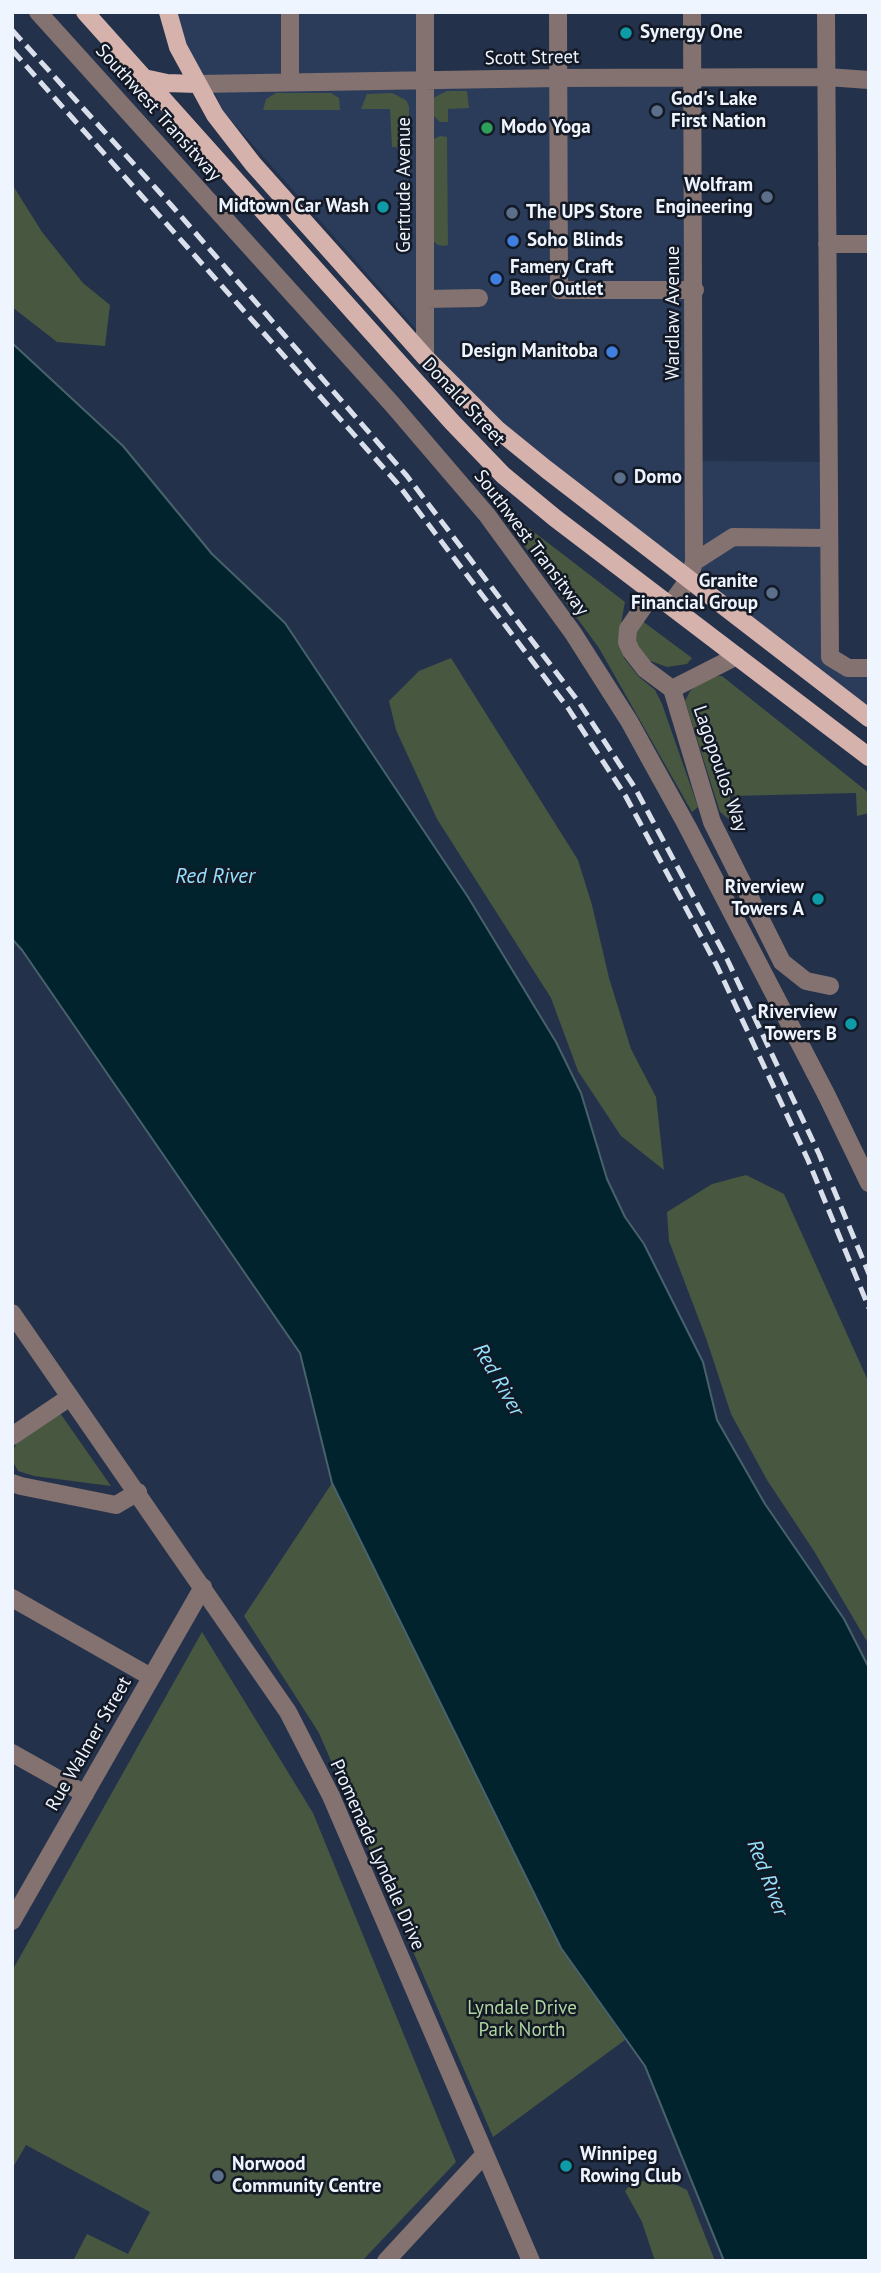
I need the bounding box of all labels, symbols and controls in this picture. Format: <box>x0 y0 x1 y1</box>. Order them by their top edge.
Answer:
place label: Synergy One <box>640 22 743 44</box>
marker: Synergy One <box>618 25 634 41</box>
street label: Southwest Transitway <box>90 40 226 186</box>
street label: Scott Street <box>484 46 580 70</box>
place label: God's Lake First Nation <box>671 89 766 133</box>
marker: God's Lake First Nation <box>649 103 665 119</box>
street label: Gertrude Avenue <box>394 117 416 253</box>
place label: Modo Yoga <box>501 117 591 139</box>
marker: Modo Yoga <box>479 120 495 136</box>
place label: Wolfram Engineering <box>656 175 753 219</box>
marker: Wolfram Engineering <box>759 189 775 205</box>
place label: Midtown Car Wash <box>218 196 369 218</box>
marker: Midtown Car Wash <box>375 199 391 215</box>
place label: The UPS Store <box>526 202 642 224</box>
marker: The UPS Store <box>504 205 520 221</box>
place label: Soho Blinds <box>527 230 623 252</box>
marker: Soho Blinds <box>505 233 521 249</box>
street label: Wardlaw Avenue <box>663 246 685 380</box>
place label: Famery Craft Beer Outlet <box>510 257 614 301</box>
marker: Famery Craft Beer Outlet <box>488 271 504 287</box>
place label: Design Manitoba <box>461 341 598 363</box>
marker: Design Manitoba <box>604 344 620 360</box>
street label: Donald Street <box>417 353 509 451</box>
street label: Southwest Transitway <box>469 466 593 620</box>
place label: Domo <box>634 467 682 489</box>
marker: Domo <box>612 470 628 486</box>
place label: Granite Financial Group <box>631 571 758 615</box>
marker: Granite Financial Group <box>764 585 780 601</box>
street label: Lagopoulos Way <box>688 703 752 835</box>
water label: Red River <box>175 864 255 890</box>
place label: Riverview Towers A <box>725 877 804 921</box>
marker: Riverview Towers A <box>810 891 826 907</box>
place label: Riverview Towers B <box>758 1002 837 1046</box>
marker: Riverview Towers B <box>843 1016 859 1032</box>
water label: Red River <box>467 1339 529 1421</box>
street label: Rue Walmer Street <box>41 1673 137 1815</box>
street label: Promenade Lyndale Drive <box>325 1756 429 1954</box>
water label: Red River <box>741 1836 793 1920</box>
park label: Lyndale Drive Park North <box>467 1998 577 2042</box>
place label: Winnipeg Rowing Club <box>580 2144 681 2188</box>
place label: Norwood Community Centre <box>232 2154 381 2198</box>
marker: Winnipeg Rowing Club <box>558 2158 574 2174</box>
marker: Norwood Community Centre <box>210 2168 226 2184</box>

